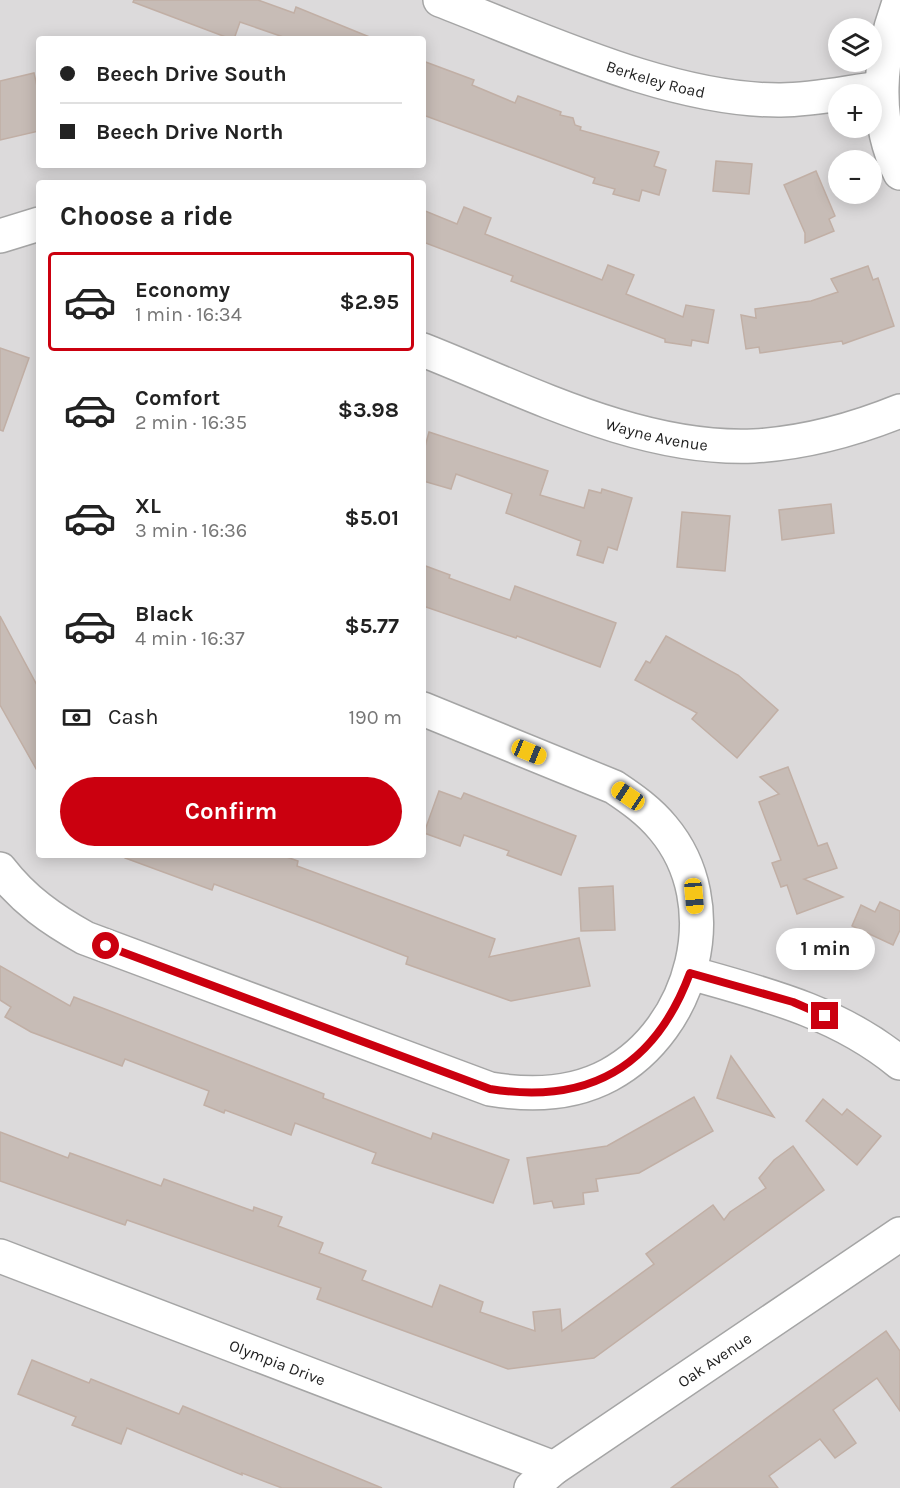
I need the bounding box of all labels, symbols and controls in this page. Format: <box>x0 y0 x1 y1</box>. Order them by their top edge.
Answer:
map controls <box>828 18 882 204</box>
button: layers <box>828 18 882 72</box>
street label: Berkeley Road <box>604 56 707 102</box>
text: Beech Drive South <box>96 61 287 87</box>
button: + <box>828 84 882 138</box>
text: Beech Drive North <box>96 119 283 145</box>
button: − <box>828 150 882 204</box>
text: Choose a ride <box>60 200 233 232</box>
icon: car <box>63 275 117 329</box>
text: Economy <box>135 277 230 303</box>
text: $2.95 <box>340 289 399 315</box>
text: 1 min · 16:34 <box>135 303 242 326</box>
icon: car <box>63 383 117 437</box>
text: Comfort <box>135 385 220 411</box>
text: $3.98 <box>338 397 399 423</box>
text: 2 min · 16:35 <box>135 411 247 434</box>
street label: Wayne Avenue <box>603 414 709 455</box>
icon: car <box>63 491 117 545</box>
text: XL <box>135 493 161 519</box>
text: $5.01 <box>345 505 399 531</box>
text: 3 min · 16:36 <box>135 519 247 542</box>
icon: car <box>63 599 117 653</box>
text: Black <box>135 601 194 627</box>
text: $5.77 <box>344 613 399 639</box>
text: 4 min · 16:37 <box>135 627 245 650</box>
icon: cash <box>60 701 93 734</box>
text: Cash <box>108 704 158 730</box>
text: 190 m <box>348 706 402 729</box>
car <box>509 737 549 767</box>
button: Confirm <box>60 777 402 846</box>
car <box>608 778 648 814</box>
car <box>683 877 705 915</box>
callout: 1 min <box>776 929 874 971</box>
route start <box>92 932 119 959</box>
text: 1 min <box>800 937 851 960</box>
route end <box>811 1002 838 1029</box>
street label: Oak Avenue <box>674 1328 755 1392</box>
street label: Olympia Drive <box>226 1336 328 1390</box>

